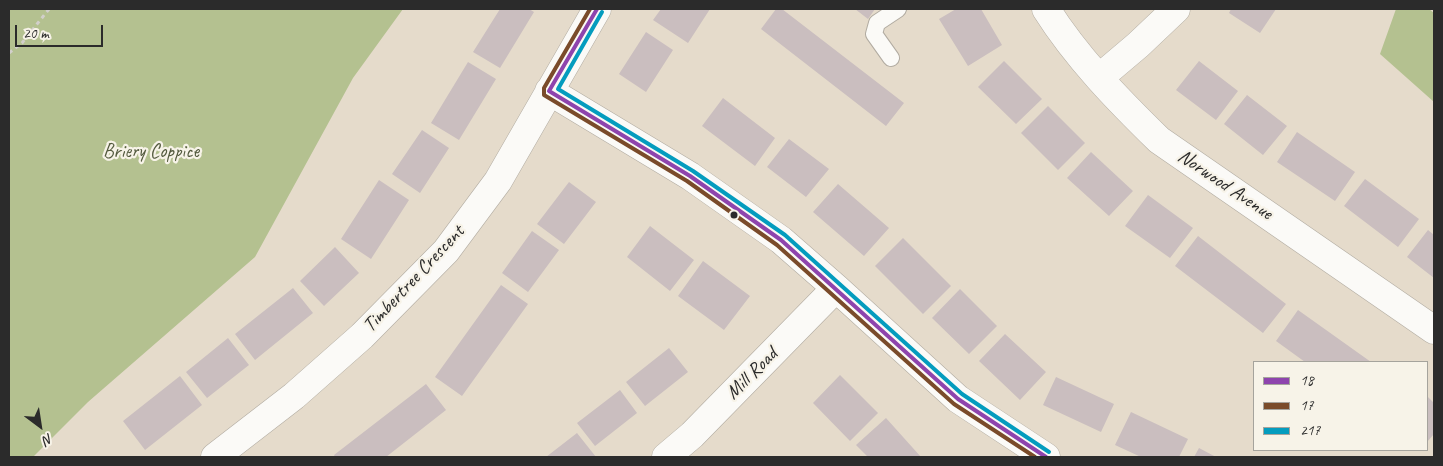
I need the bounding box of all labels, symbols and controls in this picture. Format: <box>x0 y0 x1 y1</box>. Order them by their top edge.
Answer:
scale bar <box>18 15 105 47</box>
text: 20 m <box>23 24 49 43</box>
park label: Briery Coppice <box>103 140 199 164</box>
street label: Norwood Avenue <box>1173 144 1277 226</box>
unlabelled marker <box>729 210 739 220</box>
street label: Timbertree Crescent <box>358 220 470 338</box>
street label: Mill Road <box>721 343 783 405</box>
legend <box>1253 361 1428 451</box>
text: 18 <box>1300 371 1314 390</box>
text: 17 <box>1300 396 1314 415</box>
north arrow <box>15 401 65 451</box>
text: 217 <box>1300 421 1320 440</box>
text: N <box>40 430 56 449</box>

